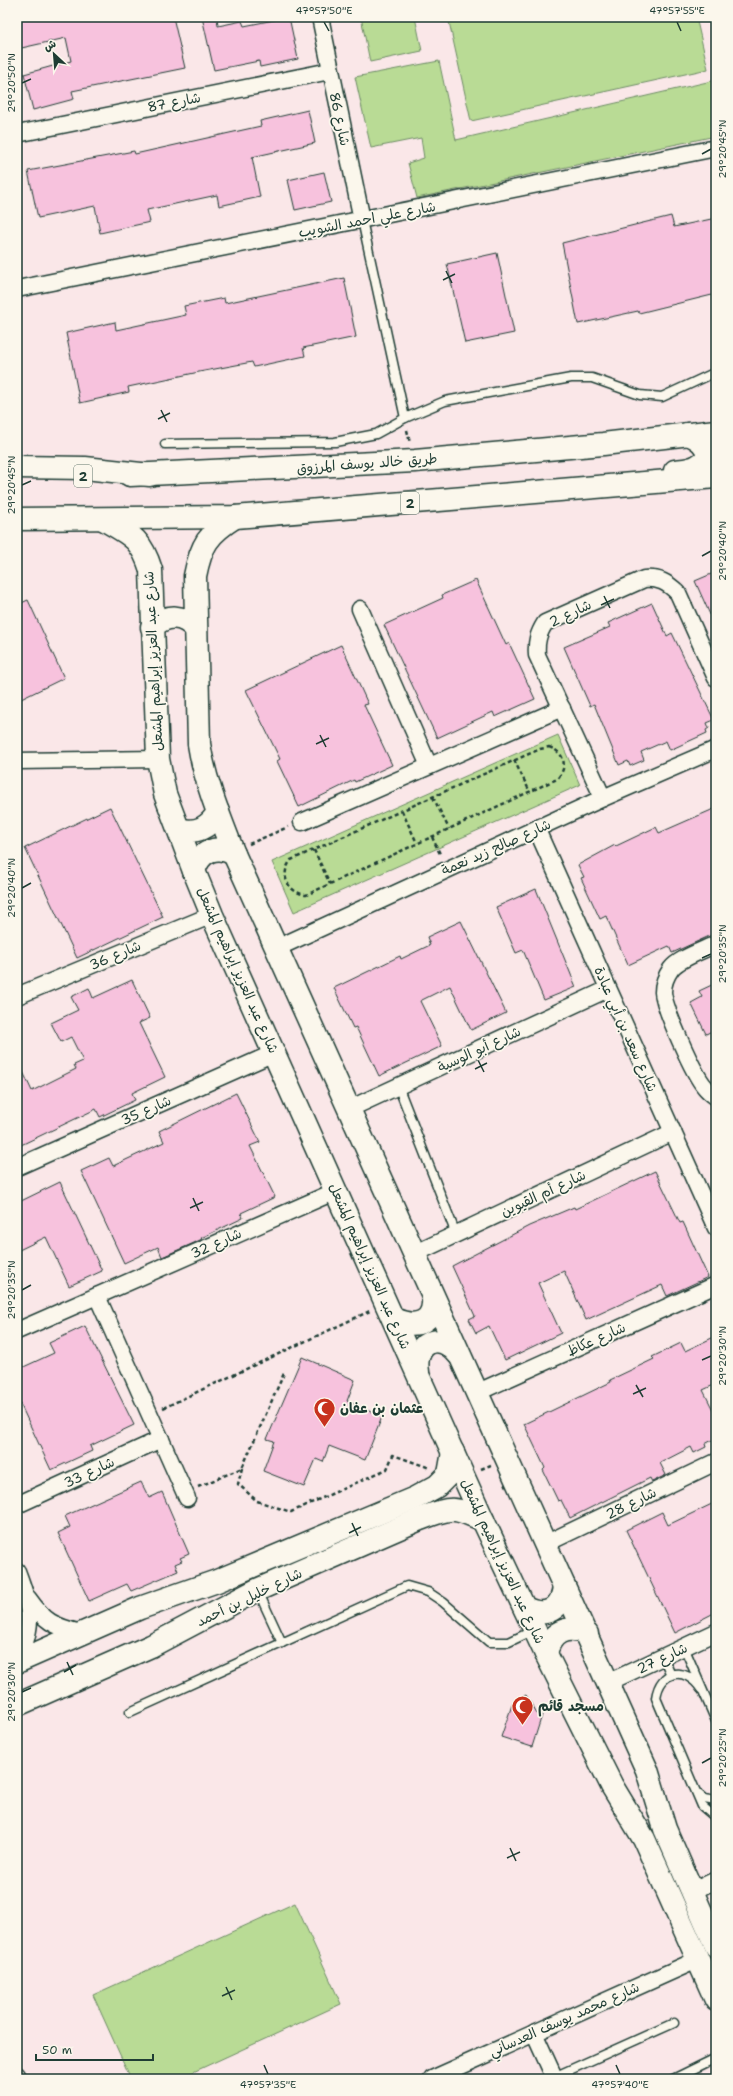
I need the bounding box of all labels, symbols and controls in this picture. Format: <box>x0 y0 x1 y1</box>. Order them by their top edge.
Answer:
text: 47°57'50"E <box>296 4 352 17</box>
text: 47°57'55"E <box>649 4 705 17</box>
north arrow <box>34 34 74 74</box>
text: ش <box>41 36 59 55</box>
text: 29°20'50"N <box>5 53 18 113</box>
street label: شارع 87 <box>146 88 202 117</box>
street label: شارع 86 <box>325 91 354 148</box>
text: 29°20'45"N <box>716 120 729 178</box>
street label: شارع علي احمد الشويب <box>297 197 438 245</box>
street label: طريق خالد يوسف المرزوق <box>296 449 438 477</box>
text: 29°20'45"N <box>5 456 18 514</box>
road number: 2 <box>74 465 92 487</box>
road number: 2 <box>401 492 419 514</box>
text: 29°20'40"N <box>716 521 729 581</box>
street label: شارع عبد العزيز إبراهيم المشعل <box>139 570 169 751</box>
street label: شارع 2 <box>546 595 595 632</box>
street label: شارع صالح زيد نعمة <box>438 815 554 880</box>
text: 29°20'40"N <box>5 858 18 918</box>
street label: شارع عبد العزيز إبراهيم المشعل <box>191 884 283 1057</box>
text: 29°20'35"N <box>716 924 729 984</box>
street label: شارع 36 <box>86 936 144 975</box>
street label: شارع سعد بن أبي عبادة <box>587 964 662 1096</box>
street label: شارع أبو الوسية <box>434 1022 524 1077</box>
street label: شارع 35 <box>118 1091 174 1130</box>
street label: شارع أم القيوين <box>498 1165 589 1222</box>
street label: شارع عبد العزيز إبراهيم المشعل <box>323 1180 415 1353</box>
street label: شارع 32 <box>188 1224 245 1263</box>
text: 29°20'35"N <box>5 1260 18 1320</box>
street label: شارع عكاظ <box>564 1318 629 1361</box>
text: 29°20'30"N <box>716 1326 729 1386</box>
mosque icon: عثمان بن عفان <box>312 1395 338 1428</box>
place label: عثمان بن عفان <box>340 1399 424 1417</box>
street label: شارع 33 <box>61 1452 118 1492</box>
street label: شارع عبد العزيز إبراهيم المشعل <box>455 1476 549 1647</box>
street label: شارع 28 <box>603 1483 660 1524</box>
street label: شارع خليل بن أحمد <box>193 1564 305 1631</box>
street label: شارع 27 <box>634 1638 691 1678</box>
text: 29°20'30"N <box>5 1662 18 1722</box>
mosque icon: مسجد قائم <box>509 1693 535 1726</box>
place label: مسجد قائم <box>538 1697 604 1717</box>
text: 29°20'25"N <box>716 1728 729 1788</box>
street label: شارع محمد يوسف العدساني <box>486 1978 644 2064</box>
scale bar <box>36 2036 153 2062</box>
text: 50 m <box>42 2042 72 2058</box>
text: 47°57'35"E <box>240 2078 296 2091</box>
text: 47°57'40"E <box>591 2078 649 2091</box>

